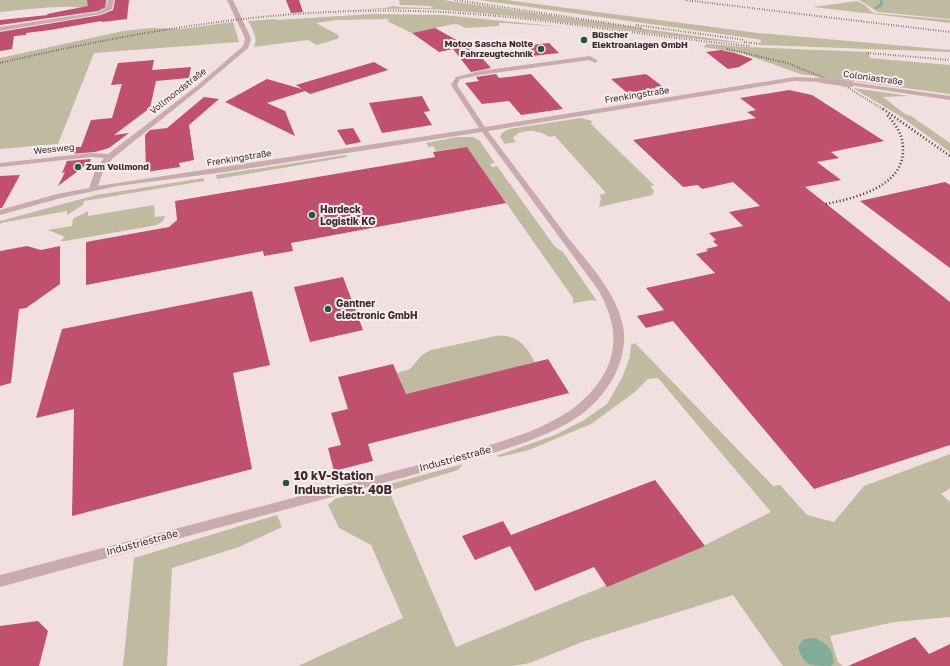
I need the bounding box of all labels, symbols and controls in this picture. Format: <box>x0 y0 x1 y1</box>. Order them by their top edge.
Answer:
place label: Büscher Elektroanlagen GmbH <box>592 29 688 50</box>
marker: Büscher Elektroanlagen GmbH <box>579 35 589 45</box>
place label: Motoo Sascha Nolte Fahrzeugtechnik <box>445 38 534 59</box>
marker: Motoo Sascha Nolte Fahrzeugtechnik <box>536 44 546 54</box>
street label: Vollmondstraße <box>147 65 208 116</box>
street label: Coloniastraße <box>843 68 904 87</box>
street label: Frenkingstraße <box>604 84 670 105</box>
street label: Wessweg <box>33 141 75 156</box>
street label: Frenkingstraße <box>206 147 272 168</box>
place label: Zum Vollmond <box>86 161 149 172</box>
marker: Zum Vollmond <box>73 162 83 172</box>
place label: Hardeck Logistik KG <box>320 203 376 227</box>
marker: Hardeck Logistik KG <box>307 210 317 220</box>
place label: Gantner electronic GmbH <box>336 297 418 321</box>
marker: Gantner electronic GmbH <box>323 304 333 314</box>
street label: Industriestraße <box>418 443 492 473</box>
place label: 10 kV-Station Industriestr. 40B <box>294 468 392 497</box>
marker: 10 kV-Station Industriestr. 40B <box>281 478 291 488</box>
street label: Industriestraße <box>105 527 179 557</box>

